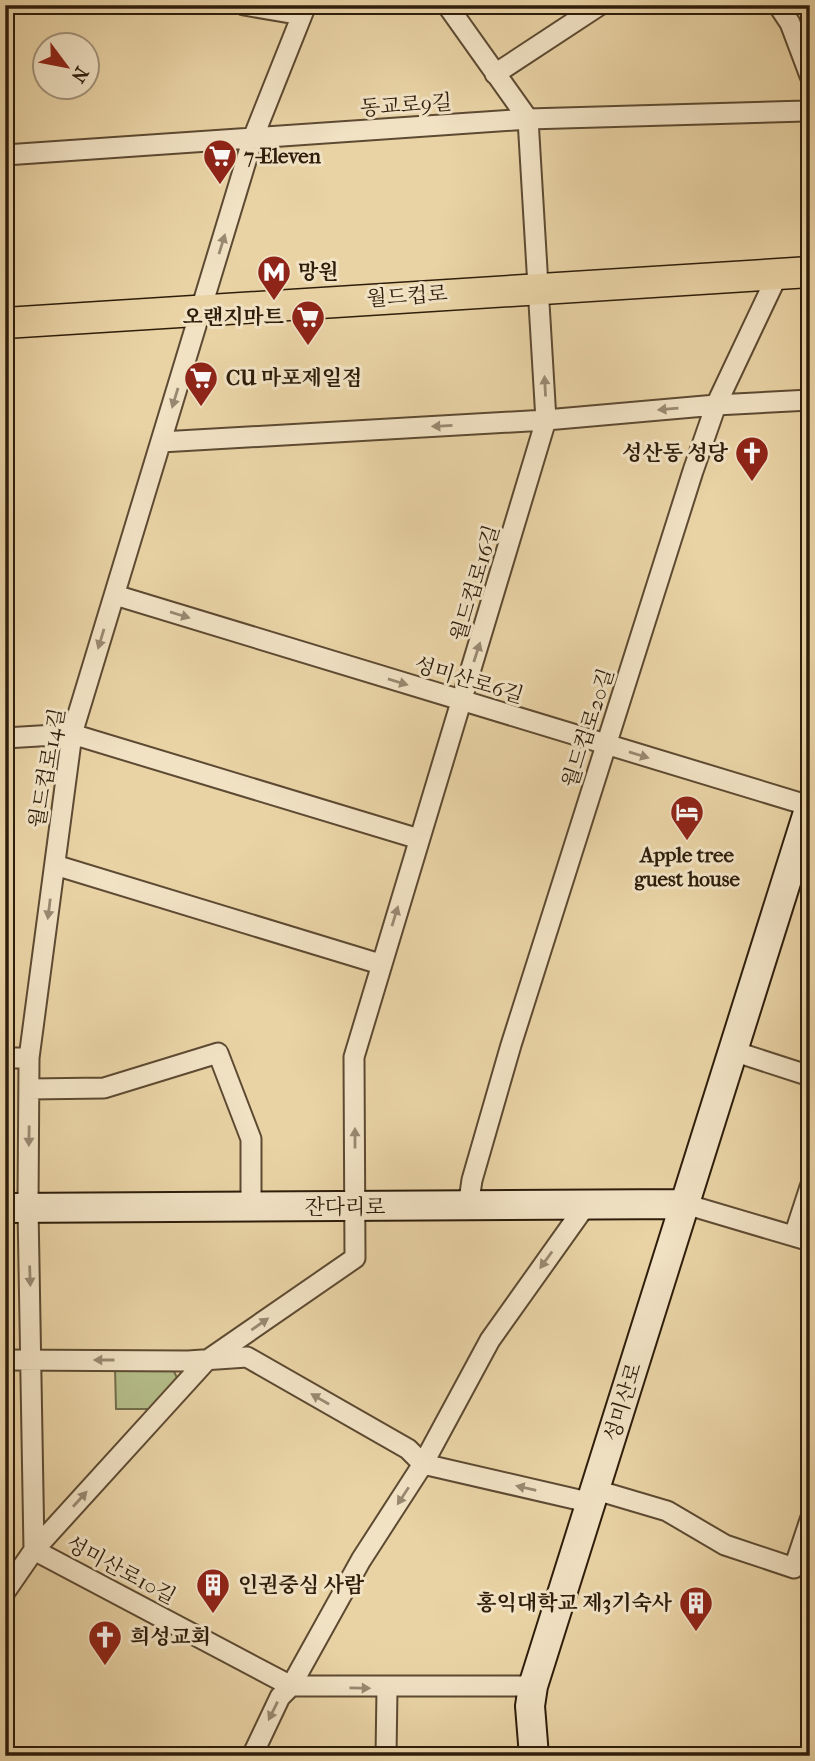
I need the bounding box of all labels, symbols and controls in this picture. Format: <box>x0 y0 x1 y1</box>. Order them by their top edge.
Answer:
north arrow <box>32 32 102 102</box>
text: N <box>66 63 93 87</box>
street label: 동교로9길 <box>359 90 453 120</box>
supermarket icon: 7-Eleven <box>201 137 239 186</box>
place label: 7-Eleven <box>243 144 322 168</box>
one-way arrow <box>217 233 227 254</box>
metro station icon: 망원 <box>255 253 293 302</box>
place label: 망원 <box>298 260 339 284</box>
street label: 월드컵로 <box>366 281 448 311</box>
supermarket icon: 오랜지마트 <box>289 298 327 347</box>
place label: 오랜지마트 <box>183 305 284 329</box>
supermarket icon: CU 마포제일점 <box>182 359 220 408</box>
place label: CU 마포제일점 <box>226 366 362 390</box>
one-way arrow <box>539 375 550 397</box>
one-way arrow <box>169 388 179 409</box>
one-way arrow <box>657 404 679 415</box>
one-way arrow <box>430 421 452 432</box>
church icon: 성산동 성당 <box>733 434 771 483</box>
place label: 성산동 성당 <box>622 441 729 465</box>
street label: 월드컵로16길 <box>446 522 504 644</box>
one-way arrow <box>170 610 191 620</box>
one-way arrow <box>96 629 106 650</box>
one-way arrow <box>473 642 483 663</box>
street label: 성미산로6길 <box>412 652 526 708</box>
street label: 월드컵로20길 <box>557 665 619 791</box>
one-way arrow <box>387 677 408 687</box>
street label: 월드컵로14길 <box>25 706 69 830</box>
one-way arrow <box>628 751 649 761</box>
hotel icon: Apple tree guest house <box>668 793 706 842</box>
place label: Apple tree guest house <box>634 843 740 891</box>
one-way arrow <box>43 899 54 921</box>
one-way arrow <box>391 906 401 927</box>
one-way arrow <box>23 1125 35 1147</box>
one-way arrow <box>349 1127 360 1149</box>
street label: 잔다리로 <box>304 1195 386 1219</box>
one-way arrow <box>539 1251 553 1269</box>
one-way arrow <box>25 1265 36 1287</box>
one-way arrow <box>250 1318 269 1331</box>
one-way arrow <box>93 1354 115 1366</box>
street label: 성미산로 <box>600 1360 646 1444</box>
one-way arrow <box>311 1393 330 1405</box>
one-way arrow <box>515 1482 537 1493</box>
one-way arrow <box>396 1486 409 1506</box>
one-way arrow <box>72 1491 88 1508</box>
street label: 성미산로10길 <box>62 1531 180 1609</box>
building icon: 인권중심 사람 <box>194 1566 232 1615</box>
place label: 인권중심 사람 <box>238 1573 365 1597</box>
building icon: 홍익대학교 제3기숙사 <box>677 1584 715 1633</box>
place label: 홍익대학교 제3기숙사 <box>476 1591 673 1615</box>
church icon: 희성교회 <box>86 1618 124 1667</box>
place label: 희성교회 <box>130 1625 211 1649</box>
one-way arrow <box>349 1682 371 1694</box>
one-way arrow <box>268 1701 279 1721</box>

